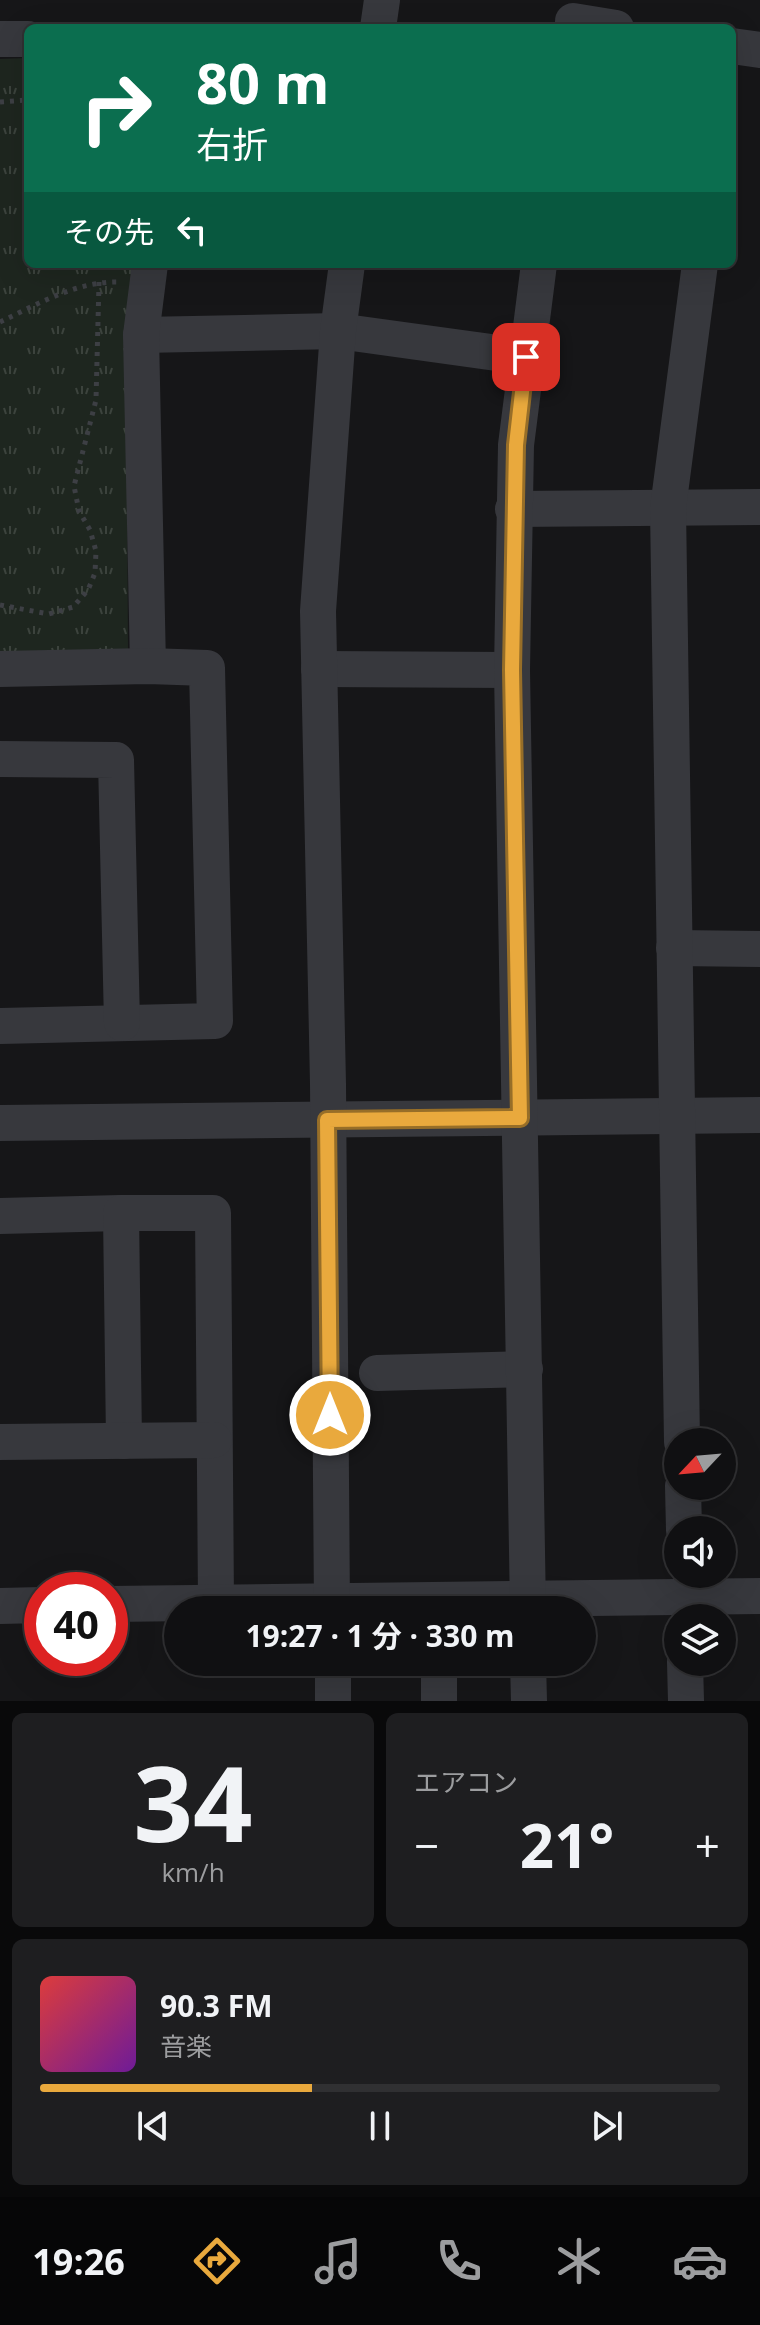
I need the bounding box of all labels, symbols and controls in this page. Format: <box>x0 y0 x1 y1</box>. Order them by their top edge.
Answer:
text: 80 m <box>196 44 330 120</box>
icon: right <box>64 56 168 160</box>
text: 右折 <box>196 120 268 169</box>
icon: left <box>170 208 214 252</box>
text: その先 <box>64 211 154 252</box>
pin <box>492 323 560 391</box>
icon: arrive <box>504 335 548 379</box>
position arrow <box>288 1373 372 1457</box>
north arrow <box>664 1428 736 1500</box>
map controls <box>664 1428 736 1676</box>
button: sound <box>664 1516 736 1588</box>
speed limit sign: 40 <box>24 1572 128 1676</box>
button: layers <box>664 1604 736 1676</box>
text: 19:27 · 1 分 · 330 m <box>245 1615 515 1656</box>
text: 34 <box>134 1731 252 1872</box>
text: エアコン <box>414 1764 518 1800</box>
text: 21° <box>520 1804 614 1886</box>
text: − <box>414 1815 439 1875</box>
text: + <box>695 1815 720 1875</box>
text: km/h <box>161 1854 225 1890</box>
text: 90.3 FM <box>160 1985 273 2026</box>
text: 音楽 <box>160 2028 212 2064</box>
icon: previous <box>131 2104 175 2148</box>
icon: pause <box>358 2104 402 2148</box>
icon: next <box>585 2104 629 2148</box>
icon: directions <box>189 2233 245 2289</box>
icon: music <box>310 2233 366 2289</box>
icon: phone <box>431 2233 487 2289</box>
icon: climate <box>551 2233 607 2289</box>
icon: car <box>672 2233 728 2289</box>
text: 19:26 <box>32 2237 125 2286</box>

